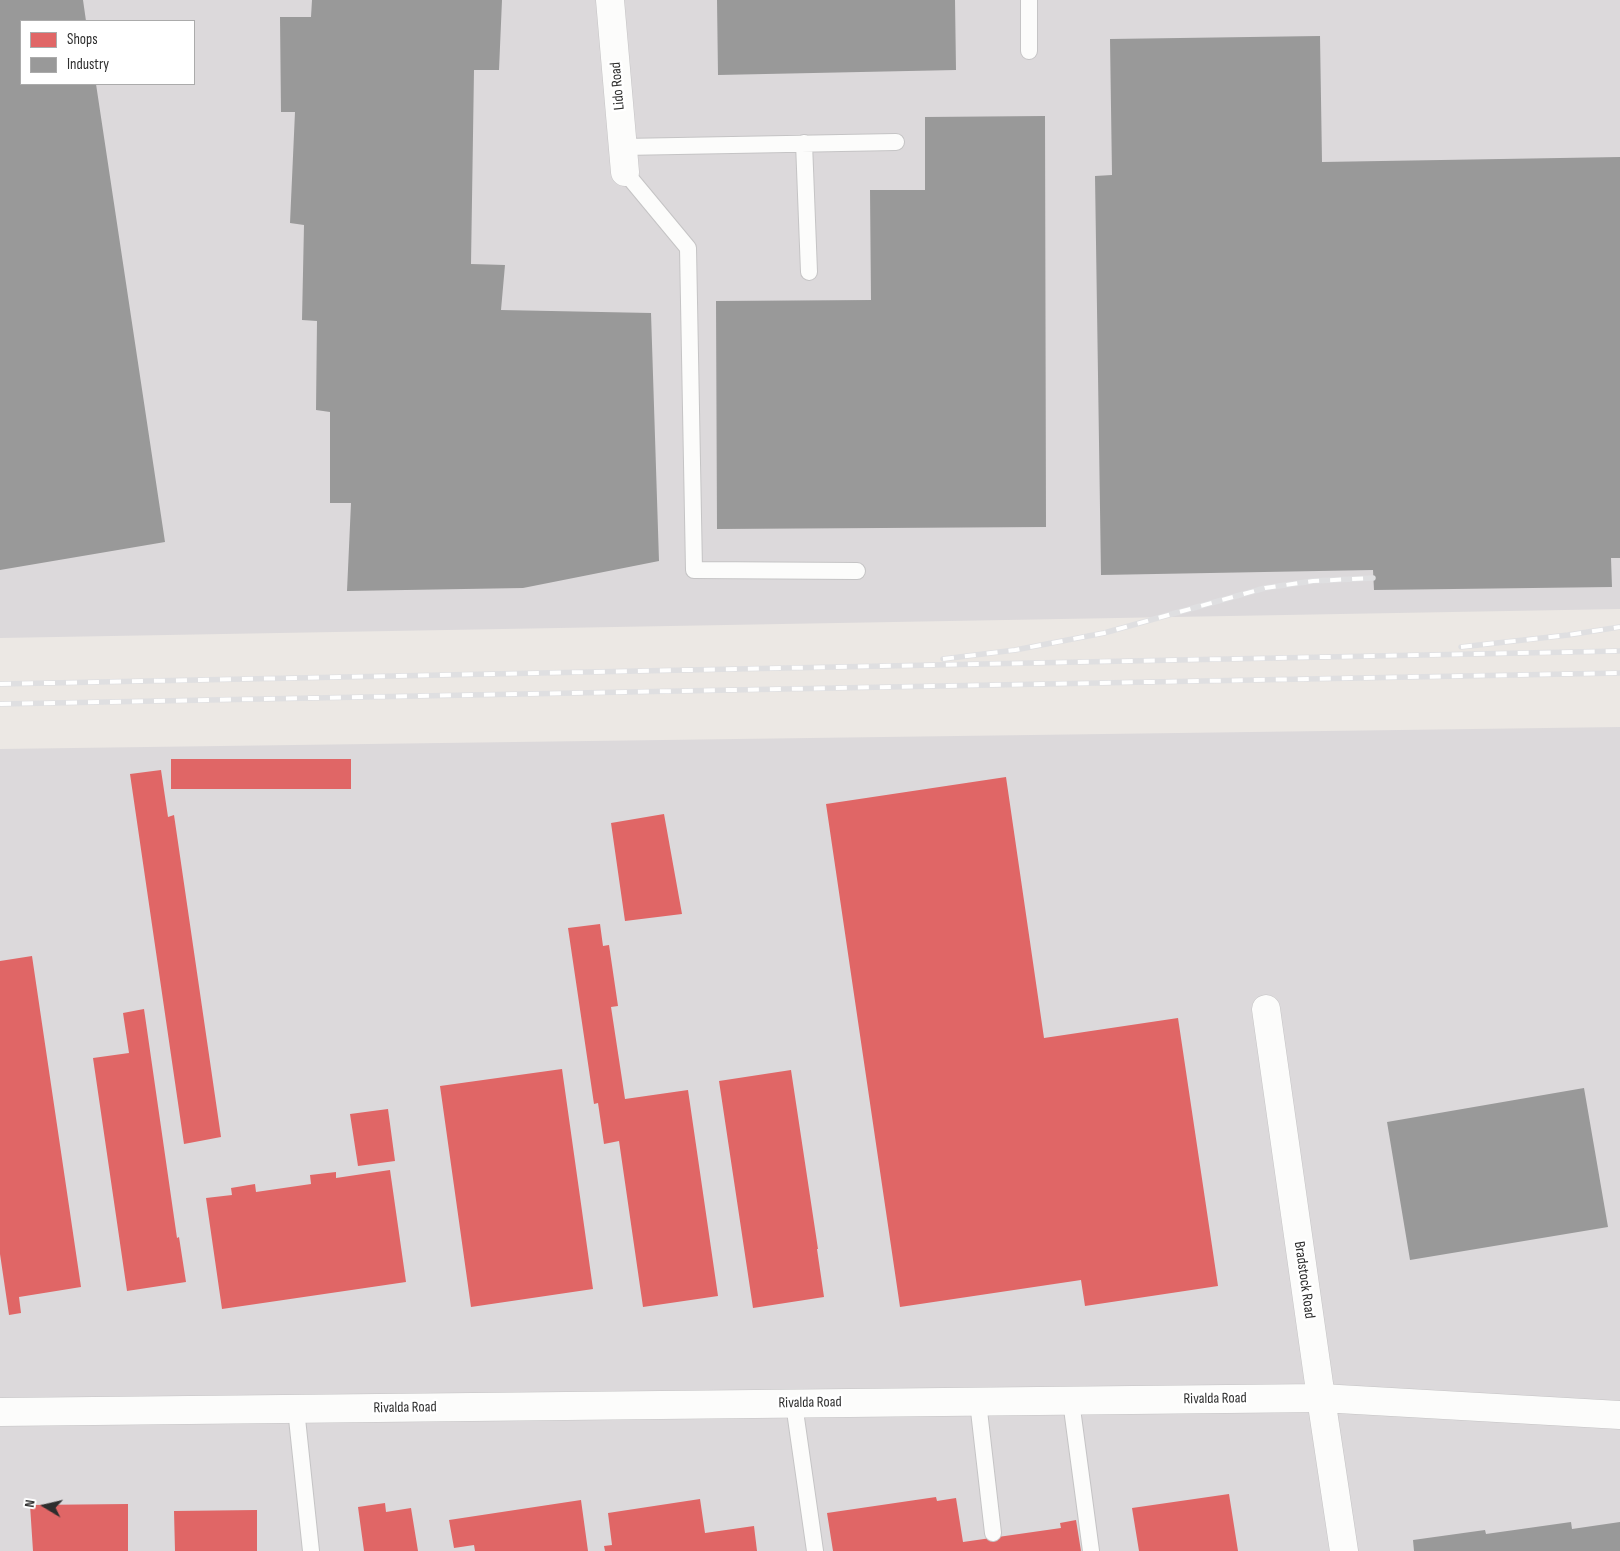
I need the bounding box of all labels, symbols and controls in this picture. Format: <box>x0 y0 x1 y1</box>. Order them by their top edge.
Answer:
legend <box>20 20 195 85</box>
text: Shops <box>67 30 98 49</box>
text: Industry <box>67 55 109 74</box>
street label: Lido Road <box>607 61 629 111</box>
street label: Bradstock Road <box>1290 1240 1318 1320</box>
street label: Rivalda Road <box>1183 1389 1247 1409</box>
street label: Rivalda Road <box>778 1393 842 1413</box>
street label: Rivalda Road <box>373 1398 437 1418</box>
north arrow <box>20 1481 70 1531</box>
text: N <box>21 1499 39 1509</box>

